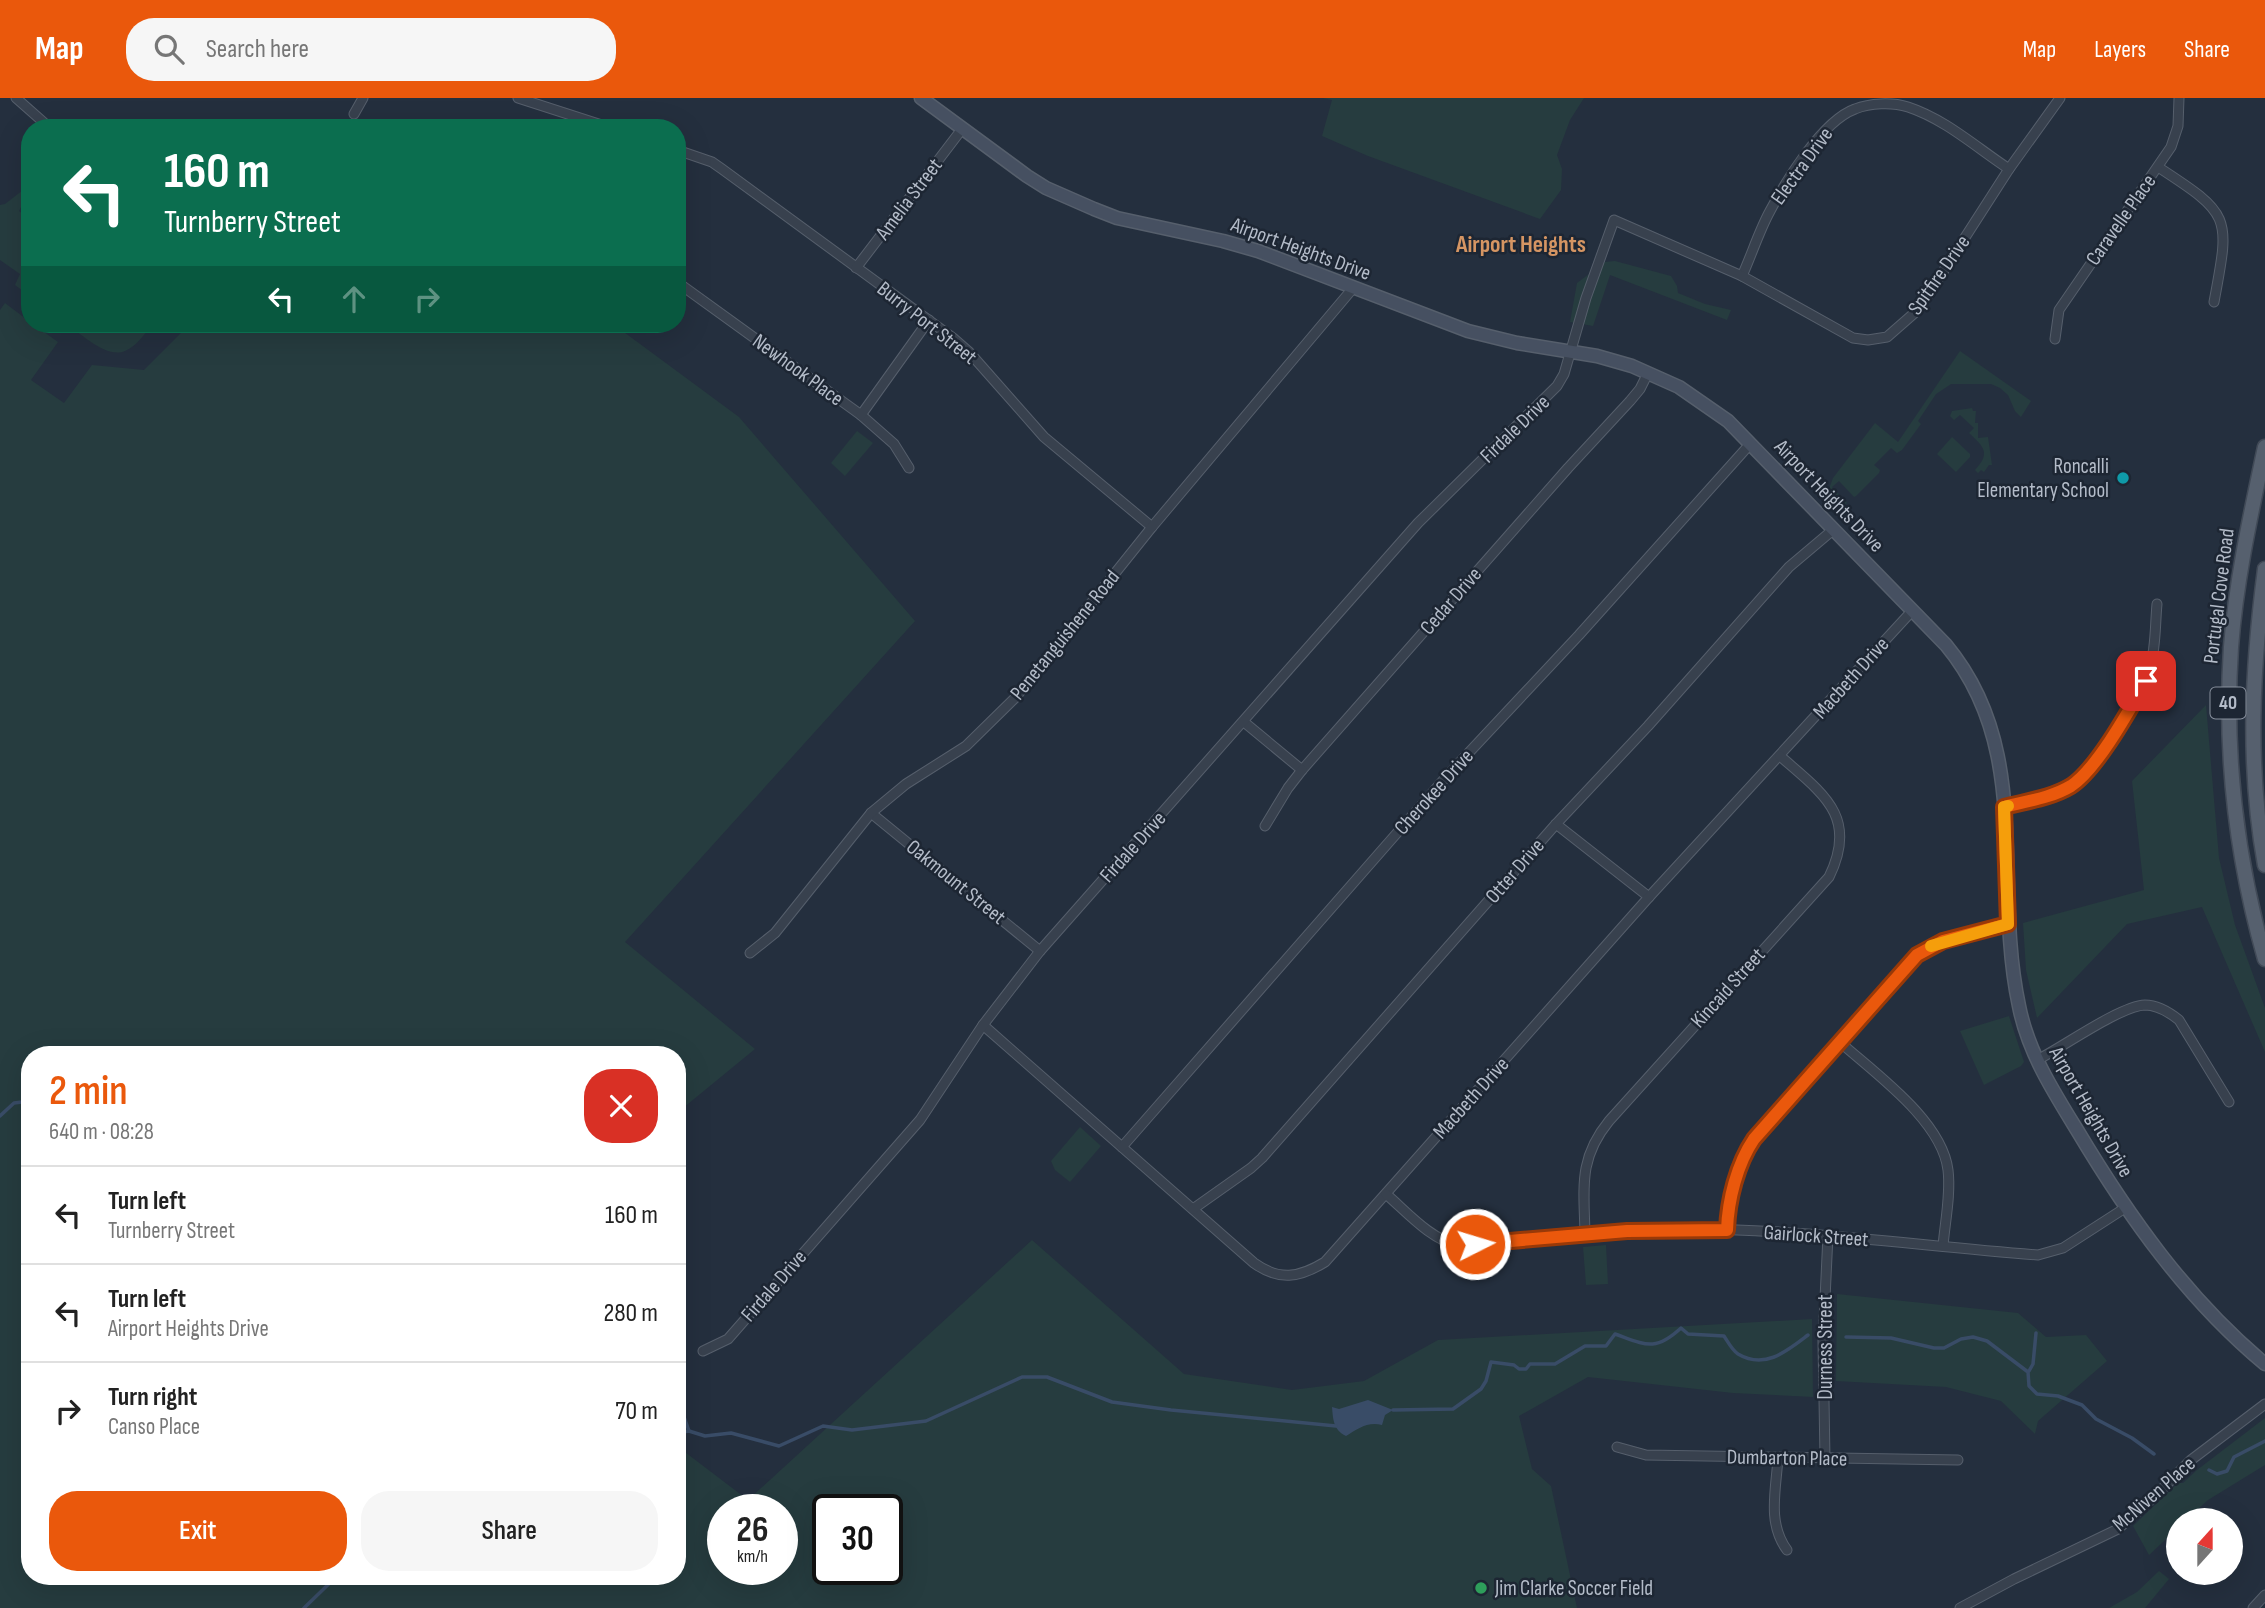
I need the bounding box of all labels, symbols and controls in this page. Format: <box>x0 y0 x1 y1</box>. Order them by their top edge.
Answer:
search box <box>126 18 616 81</box>
text: Map <box>35 29 84 69</box>
icon: search <box>150 30 188 68</box>
text: Search here <box>206 34 309 65</box>
text: Map <box>2023 35 2056 64</box>
text: Layers <box>2094 35 2146 64</box>
text: Share <box>2184 35 2230 64</box>
street label: Electra Drive <box>1766 122 1838 210</box>
text: 160 m <box>164 143 270 202</box>
icon: left <box>49 147 140 238</box>
street label: Amelia Street <box>870 153 948 245</box>
street label: Caravelle Place <box>2081 170 2161 270</box>
text: Turnberry Street <box>164 203 341 242</box>
street label: Airport Heights Drive <box>1227 212 1374 286</box>
district label: Airport Heights <box>1455 230 1586 259</box>
street label: Spitfire Drive <box>1903 230 1975 320</box>
street label: Burry Port Street <box>872 276 982 370</box>
icon: left <box>262 280 300 318</box>
icon: ahead <box>335 280 373 318</box>
icon: right <box>408 280 446 318</box>
street label: Newhook Place <box>748 329 848 411</box>
street label: Firdale Drive <box>1475 390 1555 468</box>
street label: Airport Heights Drive <box>1768 434 1889 557</box>
place label: Roncalli Elementary School <box>1977 454 2109 503</box>
marker: Roncalli Elementary School <box>2115 470 2131 486</box>
street label: Portugal Cove Road <box>2198 527 2240 665</box>
street label: Cedar Drive <box>1415 562 1487 640</box>
street label: Penetanguishene Road <box>1005 565 1125 705</box>
street label: Macbeth Drive <box>1808 632 1894 724</box>
pin <box>2116 651 2176 711</box>
icon: arrive <box>2127 662 2165 700</box>
road number: 40 <box>2210 688 2246 718</box>
street label: Cherokee Drive <box>1389 744 1479 840</box>
street label: Firdale Drive <box>1095 806 1171 888</box>
street label: Oakmount Street <box>901 834 1011 930</box>
street label: Otter Drive <box>1480 834 1550 908</box>
street label: Kincaid Street <box>1686 943 1770 1033</box>
street label: Airport Heights Drive <box>2043 1041 2138 1182</box>
street label: Macbeth Drive <box>1428 1052 1514 1144</box>
text: 2 min <box>49 1066 128 1117</box>
button: close <box>584 1069 658 1143</box>
text: 640 m · 08:28 <box>49 1118 154 1146</box>
text: Turn left <box>108 1186 186 1217</box>
icon: left <box>49 1196 87 1234</box>
text: 160 m <box>605 1200 658 1231</box>
position arrow <box>1438 1207 1512 1281</box>
text: Turnberry Street <box>108 1217 235 1245</box>
street label: Gairlock Street <box>1763 1220 1869 1252</box>
street label: Firdale Drive <box>736 1245 812 1327</box>
text: Turn left <box>108 1284 186 1315</box>
icon: left <box>49 1294 87 1332</box>
street label: Durness Street <box>1813 1294 1838 1400</box>
text: 280 m <box>603 1298 658 1329</box>
text: Airport Heights Drive <box>108 1315 269 1343</box>
text: Turn right <box>108 1382 197 1413</box>
icon: right <box>49 1392 87 1430</box>
text: 70 m <box>615 1396 658 1427</box>
text: Canso Place <box>108 1413 200 1441</box>
street label: Dumbarton Place <box>1727 1444 1847 1472</box>
street label: McNiven Place <box>2107 1451 2201 1537</box>
button: Exit <box>49 1491 347 1571</box>
button: Share <box>361 1491 658 1571</box>
speed limit sign: 30 <box>812 1494 903 1585</box>
north arrow <box>2166 1508 2244 1586</box>
map controls <box>2166 1508 2243 1585</box>
text: 26 <box>737 1509 768 1552</box>
text: km/h <box>737 1546 768 1567</box>
place label: Jim Clarke Soccer Field <box>1494 1576 1653 1601</box>
marker: Jim Clarke Soccer Field <box>1473 1580 1489 1596</box>

